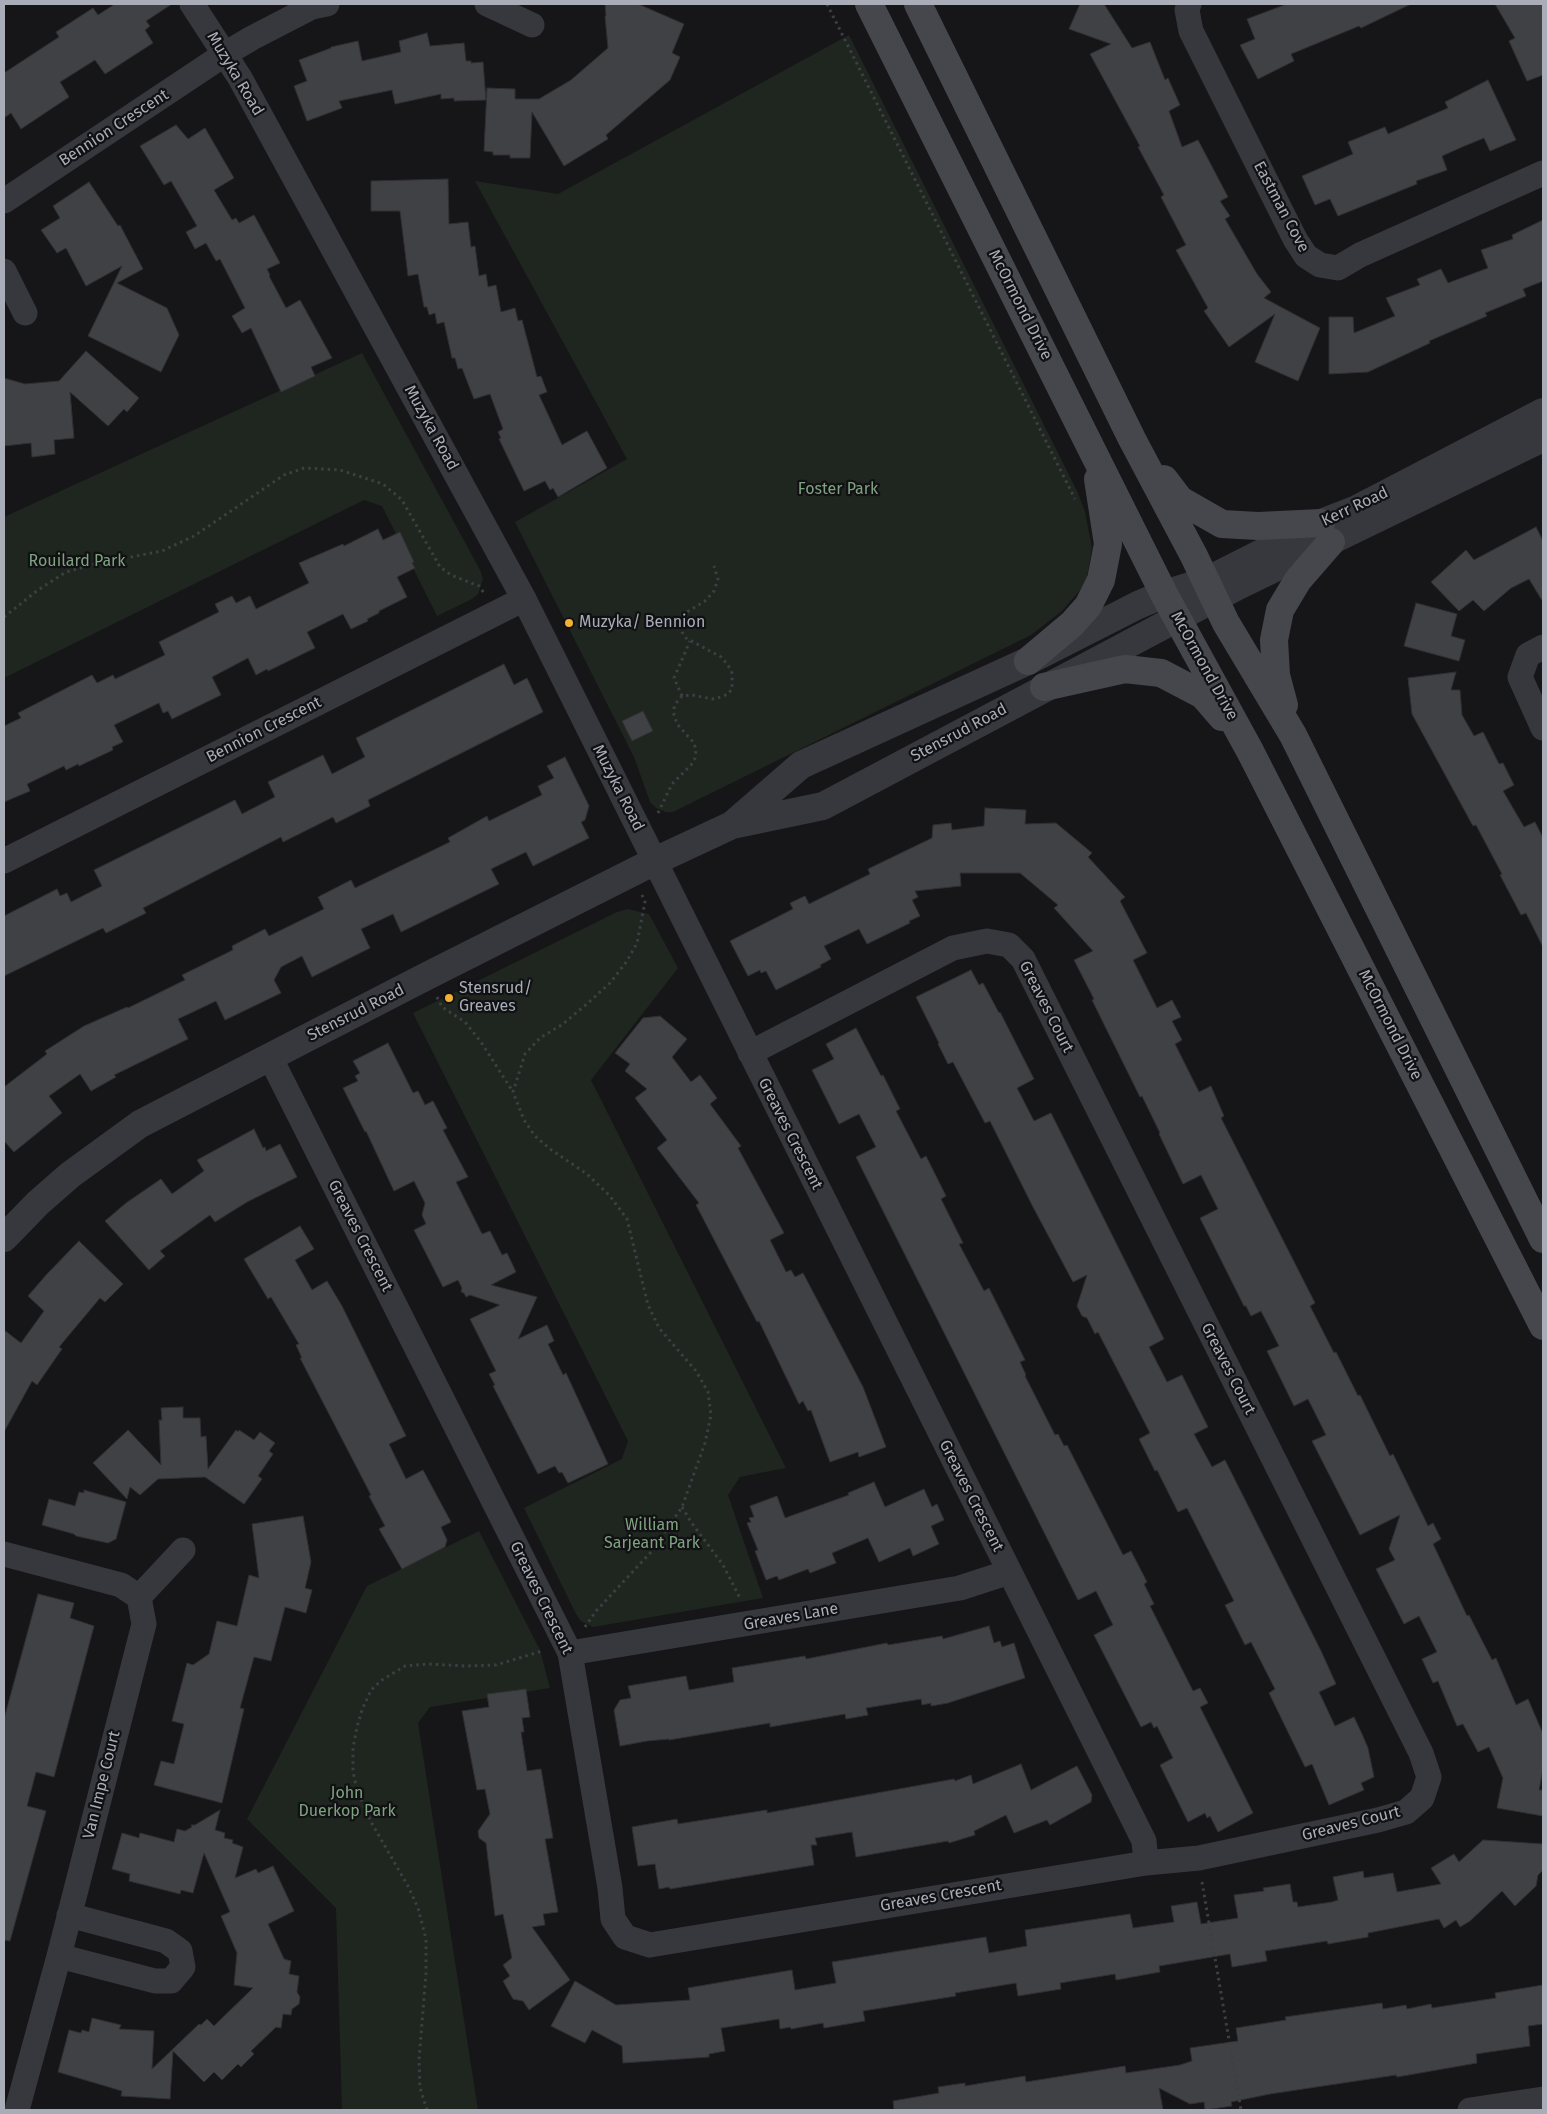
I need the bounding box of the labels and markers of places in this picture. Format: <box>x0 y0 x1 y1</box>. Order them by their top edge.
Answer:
place label: Muzyka/ Bennion <box>579 613 705 633</box>
marker: Muzyka/ Bennion <box>563 617 575 629</box>
place label: Stensrud/ Greaves <box>459 979 532 1017</box>
marker: Stensrud/ Greaves <box>443 992 455 1004</box>

